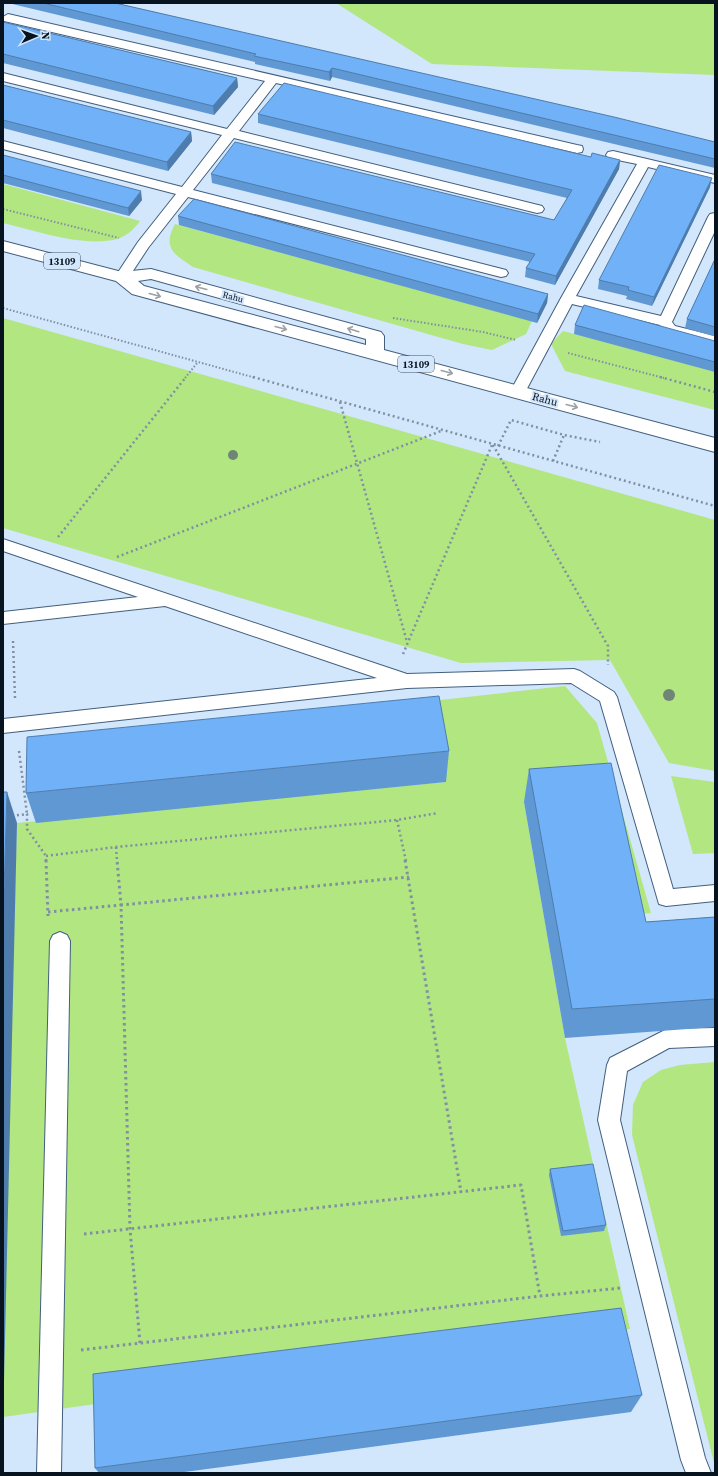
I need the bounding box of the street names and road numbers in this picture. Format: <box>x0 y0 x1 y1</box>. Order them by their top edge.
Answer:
road number: 13109 <box>44 253 80 269</box>
street label: Rahu <box>221 288 245 306</box>
road number: 13109 <box>398 356 434 372</box>
street label: Rahu <box>531 389 560 410</box>

